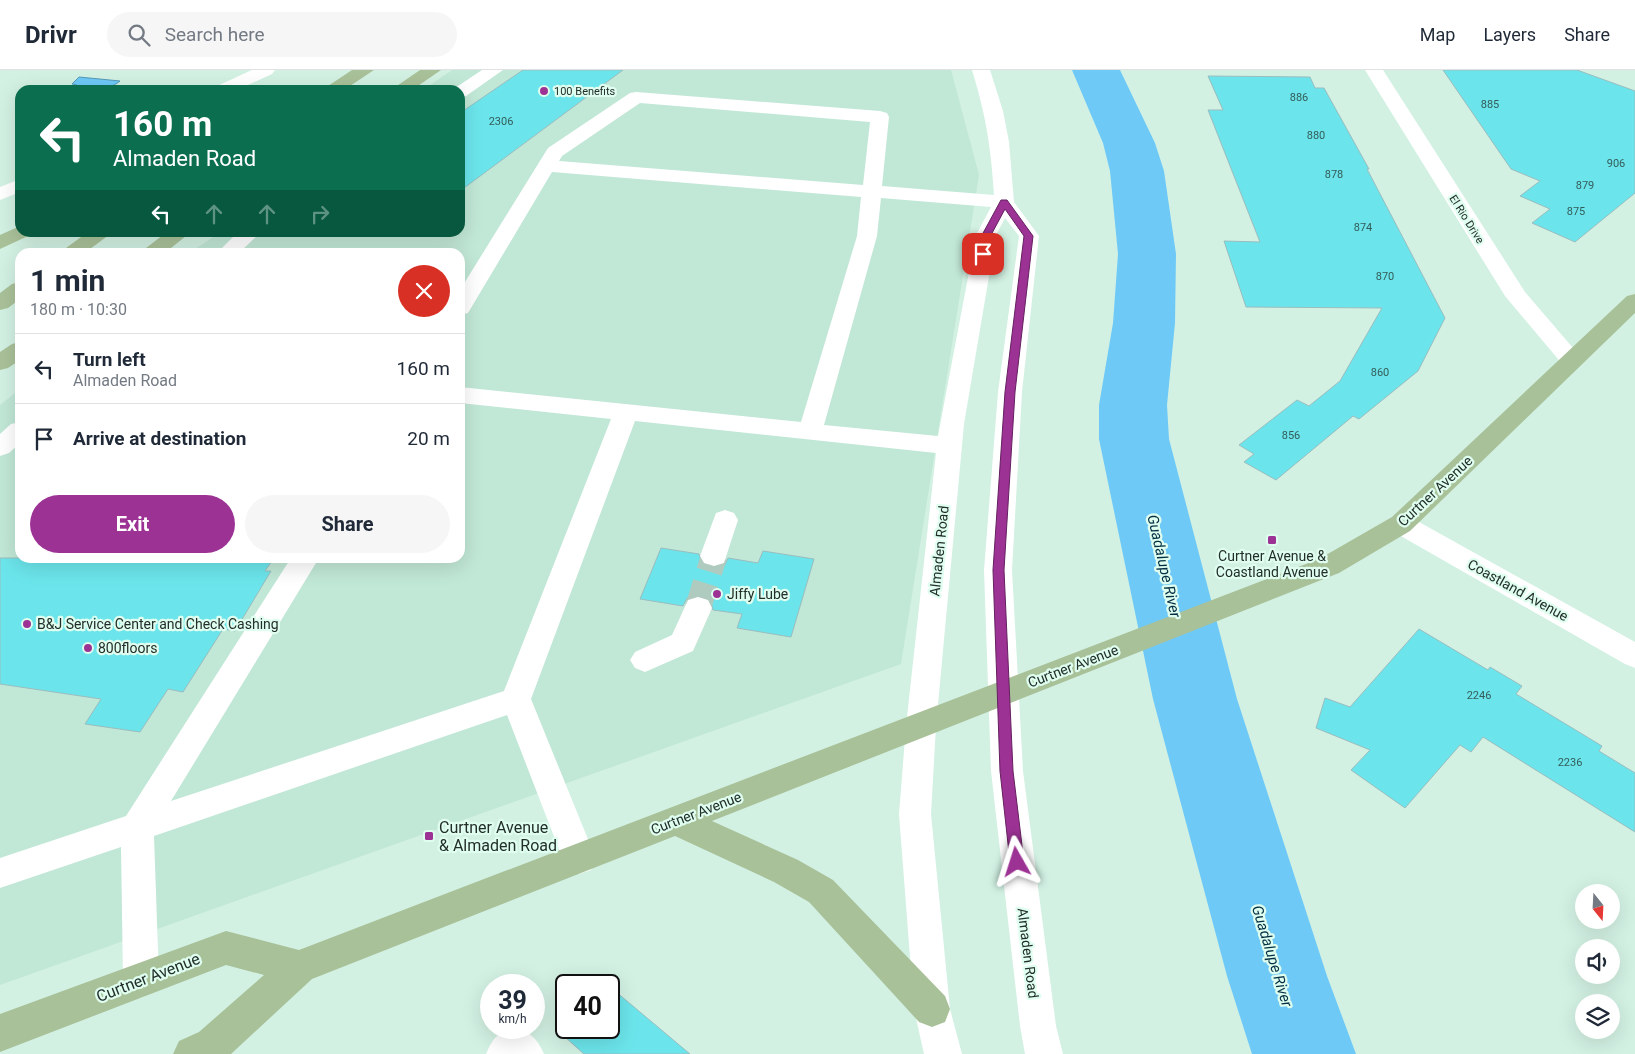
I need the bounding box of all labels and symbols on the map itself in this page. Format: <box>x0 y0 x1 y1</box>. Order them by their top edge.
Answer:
marker: 100 Benefits <box>538 85 550 97</box>
place label: 100 Benefits <box>554 85 616 98</box>
house number: 886 <box>1290 91 1308 104</box>
house number: 885 <box>1481 98 1499 111</box>
house number: 2306 <box>489 115 513 128</box>
house number: 880 <box>1307 129 1325 142</box>
house number: 906 <box>1607 157 1625 170</box>
house number: 878 <box>1325 168 1343 181</box>
house number: 879 <box>1576 179 1594 192</box>
street label: El Rio Drive <box>1447 193 1487 246</box>
house number: 875 <box>1567 205 1585 218</box>
house number: 874 <box>1354 221 1372 234</box>
pin <box>962 233 1004 275</box>
house number: 870 <box>1376 270 1394 283</box>
house number: 860 <box>1371 366 1389 379</box>
house number: 856 <box>1282 429 1300 442</box>
street label: Curtner Avenue <box>1395 453 1475 529</box>
street label: Almaden Road <box>926 505 952 597</box>
water label: Guadalupe River <box>1143 513 1185 620</box>
marker: Curtner Avenue & Coastland Avenue <box>1266 534 1278 546</box>
place label: Curtner Avenue & Coastland Avenue <box>1216 548 1328 580</box>
street label: Coastland Avenue <box>1465 556 1571 624</box>
place label: Jiffy Lube <box>727 586 788 602</box>
marker: Jiffy Lube <box>711 588 723 600</box>
place label: B&J Service Center and Check Cashing <box>37 616 279 632</box>
marker: B&J Service Center and Check Cashing <box>21 618 33 630</box>
place label: 800floors <box>98 640 158 656</box>
street label: Curtner Avenue <box>1025 641 1121 691</box>
marker: 800floors <box>82 642 94 654</box>
house number: 2246 <box>1467 689 1491 702</box>
house number: 2236 <box>1558 756 1582 769</box>
street label: Curtner Avenue <box>648 788 744 838</box>
place label: Curtner Avenue & Almaden Road <box>439 818 557 855</box>
marker: Curtner Avenue & Almaden Road <box>423 830 435 842</box>
position arrow <box>990 835 1042 887</box>
north arrow <box>1575 884 1620 929</box>
water label: Guadalupe River <box>1248 903 1296 1010</box>
street label: Almaden Road <box>1015 907 1041 999</box>
street label: Curtner Avenue <box>94 949 203 1006</box>
speed limit sign: 40 <box>555 974 620 1039</box>

